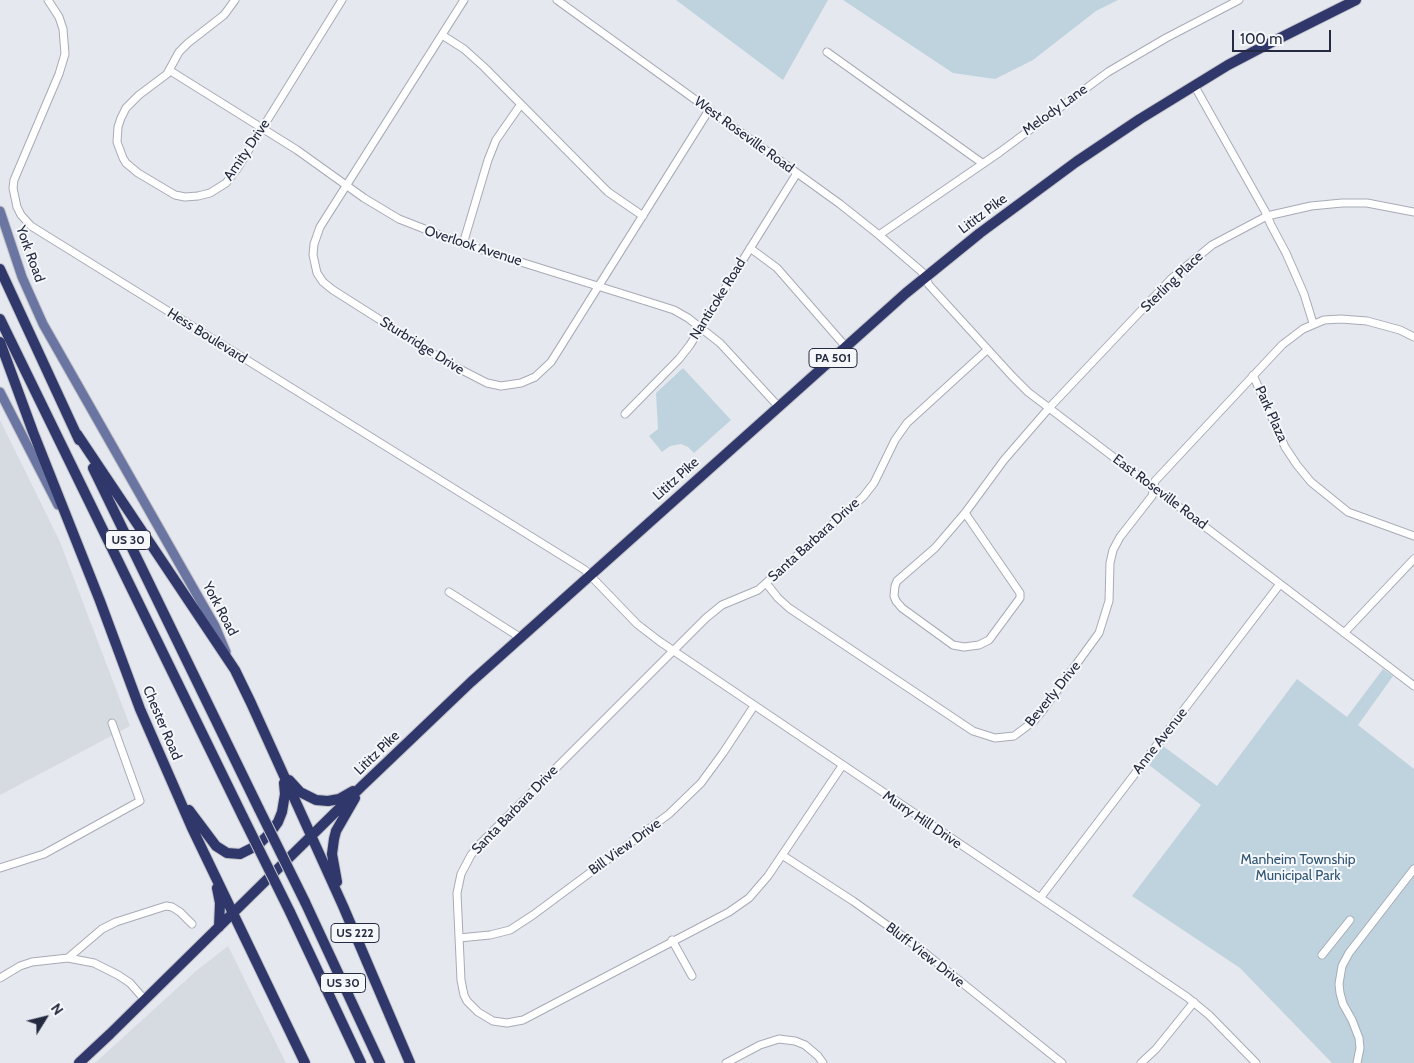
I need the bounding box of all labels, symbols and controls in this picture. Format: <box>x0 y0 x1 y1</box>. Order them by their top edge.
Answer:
scale bar <box>1234 20 1333 52</box>
text: 100 m <box>1240 30 1282 48</box>
street label: Melody Lane <box>1019 81 1091 139</box>
street label: West Roseville Road <box>691 93 797 177</box>
street label: Amity Drive <box>220 116 274 184</box>
street label: Lititz Pike <box>956 190 1010 238</box>
street label: Overlook Avenue <box>422 222 524 270</box>
street label: York Road <box>12 224 48 284</box>
street label: Sterling Place <box>1137 248 1207 316</box>
street label: Nanticoke Road <box>686 255 750 343</box>
street label: Hess Boulevard <box>164 305 250 367</box>
street label: Sturbridge Drive <box>377 313 467 379</box>
road number: PA 501 <box>809 348 857 368</box>
street label: Park Plaza <box>1251 383 1291 445</box>
street label: East Roseville Road <box>1109 451 1211 533</box>
street label: Lititz Pike <box>650 454 702 504</box>
street label: Santa Barbara Drive <box>765 495 863 585</box>
road number: US 30 <box>106 530 150 550</box>
street label: York Road <box>199 579 241 639</box>
street label: Beverly Drive <box>1022 658 1084 730</box>
street label: Chester Road <box>139 683 185 763</box>
street label: Anne Avenue <box>1129 705 1191 777</box>
street label: Lititz Pike <box>351 727 403 779</box>
street label: Santa Barbara Drive <box>468 762 562 858</box>
street label: Murry Hill Drive <box>879 787 965 853</box>
street label: Bill View Drive <box>586 815 664 879</box>
park label: Manheim Township Municipal Park <box>1240 852 1356 884</box>
street label: Bluff View Drive <box>882 919 968 991</box>
road number: US 222 <box>331 924 379 942</box>
road number: US 30 <box>320 974 366 992</box>
north arrow <box>20 993 70 1043</box>
text: N <box>47 1000 67 1018</box>

